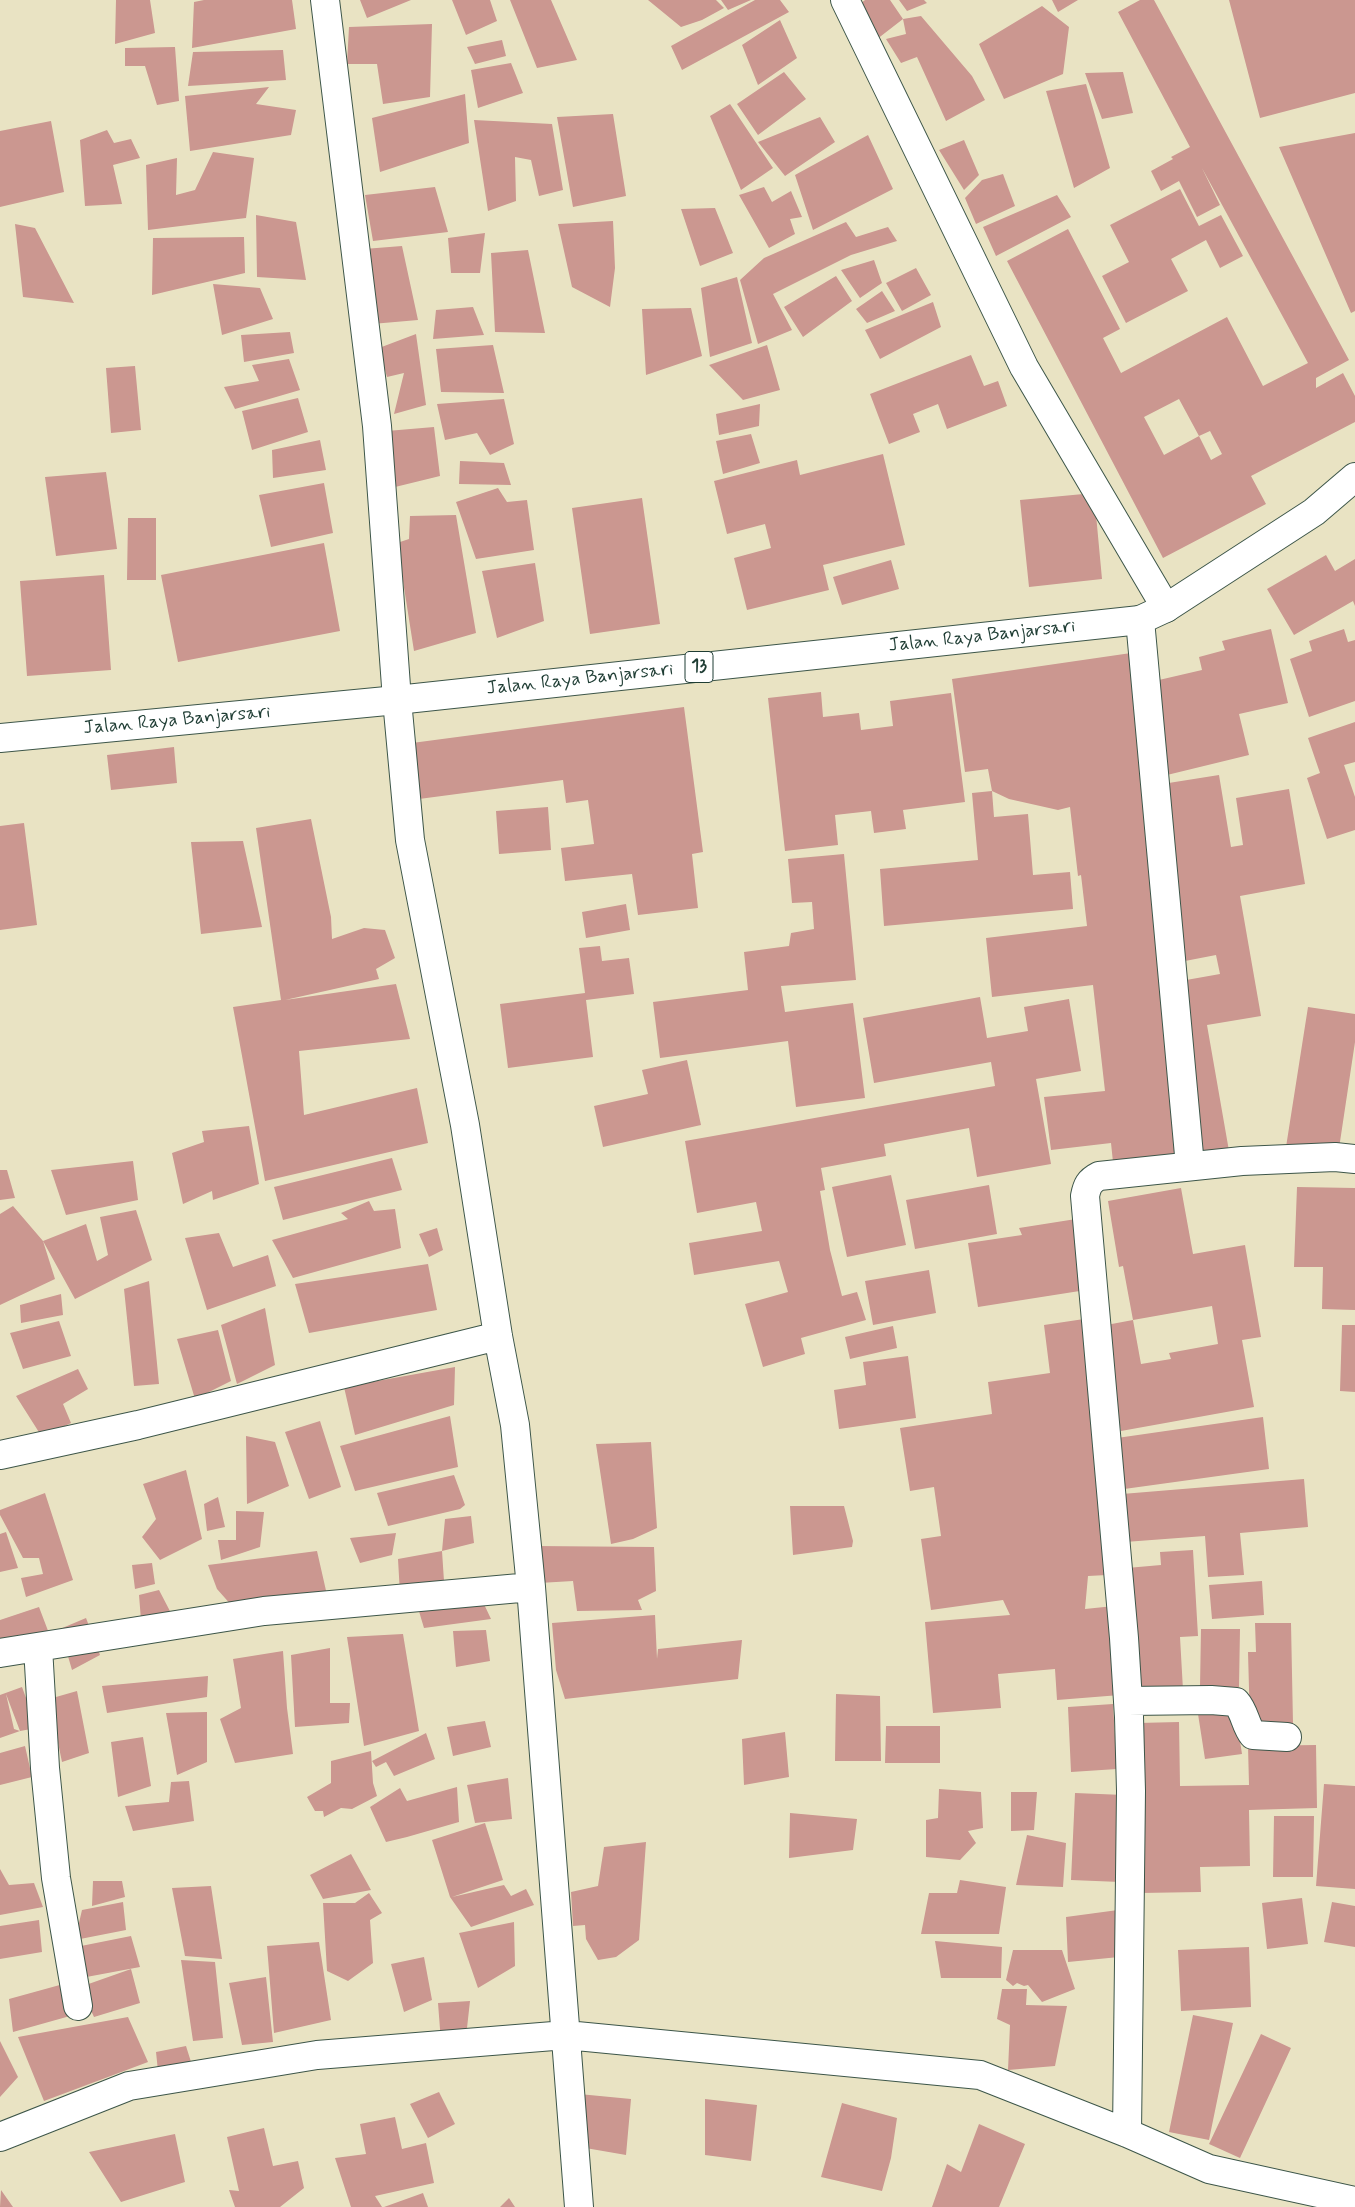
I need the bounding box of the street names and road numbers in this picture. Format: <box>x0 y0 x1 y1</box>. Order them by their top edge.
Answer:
street label: Jalan Raya Banjarsari <box>887 616 1077 658</box>
road number: 13 <box>685 652 713 682</box>
street label: Jalan Raya Banjarsari <box>485 659 675 701</box>
street label: Jalan Raya Banjarsari <box>82 701 272 741</box>

